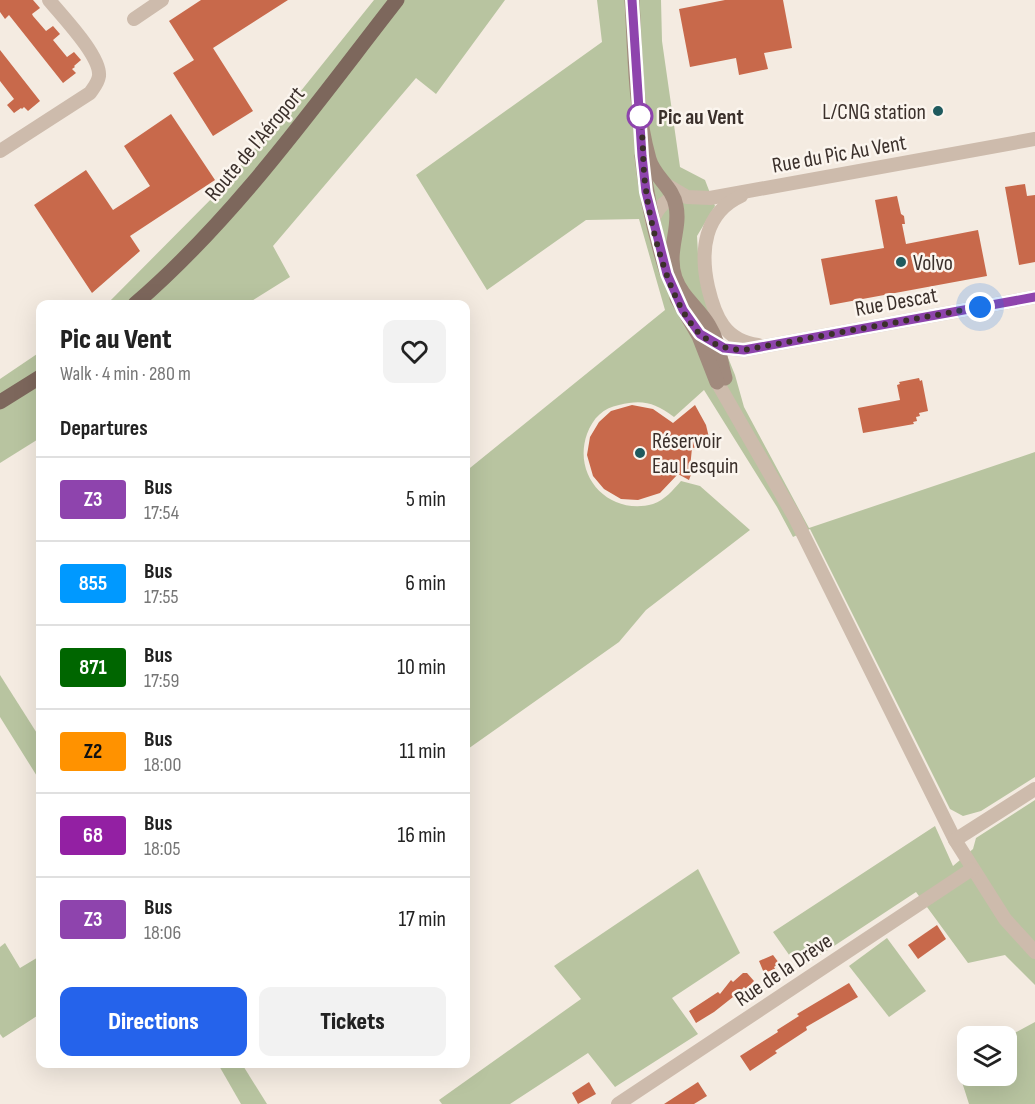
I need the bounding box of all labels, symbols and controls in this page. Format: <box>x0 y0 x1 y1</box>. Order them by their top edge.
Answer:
street label: Route de l'Aéroport <box>199 81 311 207</box>
place label: L/CNG station <box>822 99 926 126</box>
marker: Pic au Vent <box>627 103 653 129</box>
place label: Pic au Vent <box>658 104 744 131</box>
marker: L/CNG station <box>931 104 945 118</box>
street label: Rue du Pic Au Vent <box>770 129 909 180</box>
place label: Volvo <box>913 250 953 277</box>
marker: Volvo <box>894 255 908 269</box>
street label: Rue Descat <box>853 282 940 323</box>
your location <box>965 292 995 322</box>
button: heart <box>383 320 446 383</box>
text: Pic au Vent <box>60 323 172 356</box>
text: Walk · 4 min · 280 m <box>60 362 191 386</box>
text: Departures <box>60 415 148 442</box>
place label: Réservoir Eau Lesquin <box>652 428 738 480</box>
marker: Réservoir Eau Lesquin <box>633 446 647 460</box>
text: Bus <box>144 474 173 501</box>
text: 5 min <box>406 486 446 513</box>
text: Z3 <box>84 487 102 512</box>
text: 17:54 <box>144 501 179 525</box>
text: Bus <box>144 558 173 585</box>
text: 6 min <box>405 570 446 597</box>
text: 855 <box>79 571 107 596</box>
text: 17:55 <box>144 585 179 609</box>
text: Bus <box>144 642 173 669</box>
text: 10 min <box>397 654 446 681</box>
text: 871 <box>79 655 107 680</box>
text: 17:59 <box>144 669 179 693</box>
text: Bus <box>144 726 173 753</box>
text: 11 min <box>399 738 446 765</box>
text: Z2 <box>84 739 102 764</box>
text: 18:00 <box>144 753 181 777</box>
text: Bus <box>144 810 173 837</box>
text: 16 min <box>398 822 446 849</box>
text: 68 <box>83 823 103 848</box>
text: 18:05 <box>144 837 180 861</box>
text: Bus <box>144 894 173 921</box>
text: 17 min <box>398 906 446 933</box>
text: Z3 <box>84 907 102 932</box>
text: 18:06 <box>144 921 181 945</box>
street label: Rue de la Drève <box>730 928 838 1013</box>
button: Directions <box>60 987 247 1056</box>
button: Tickets <box>259 987 446 1056</box>
map controls <box>957 1026 1017 1086</box>
button: layers <box>957 1026 1017 1086</box>

